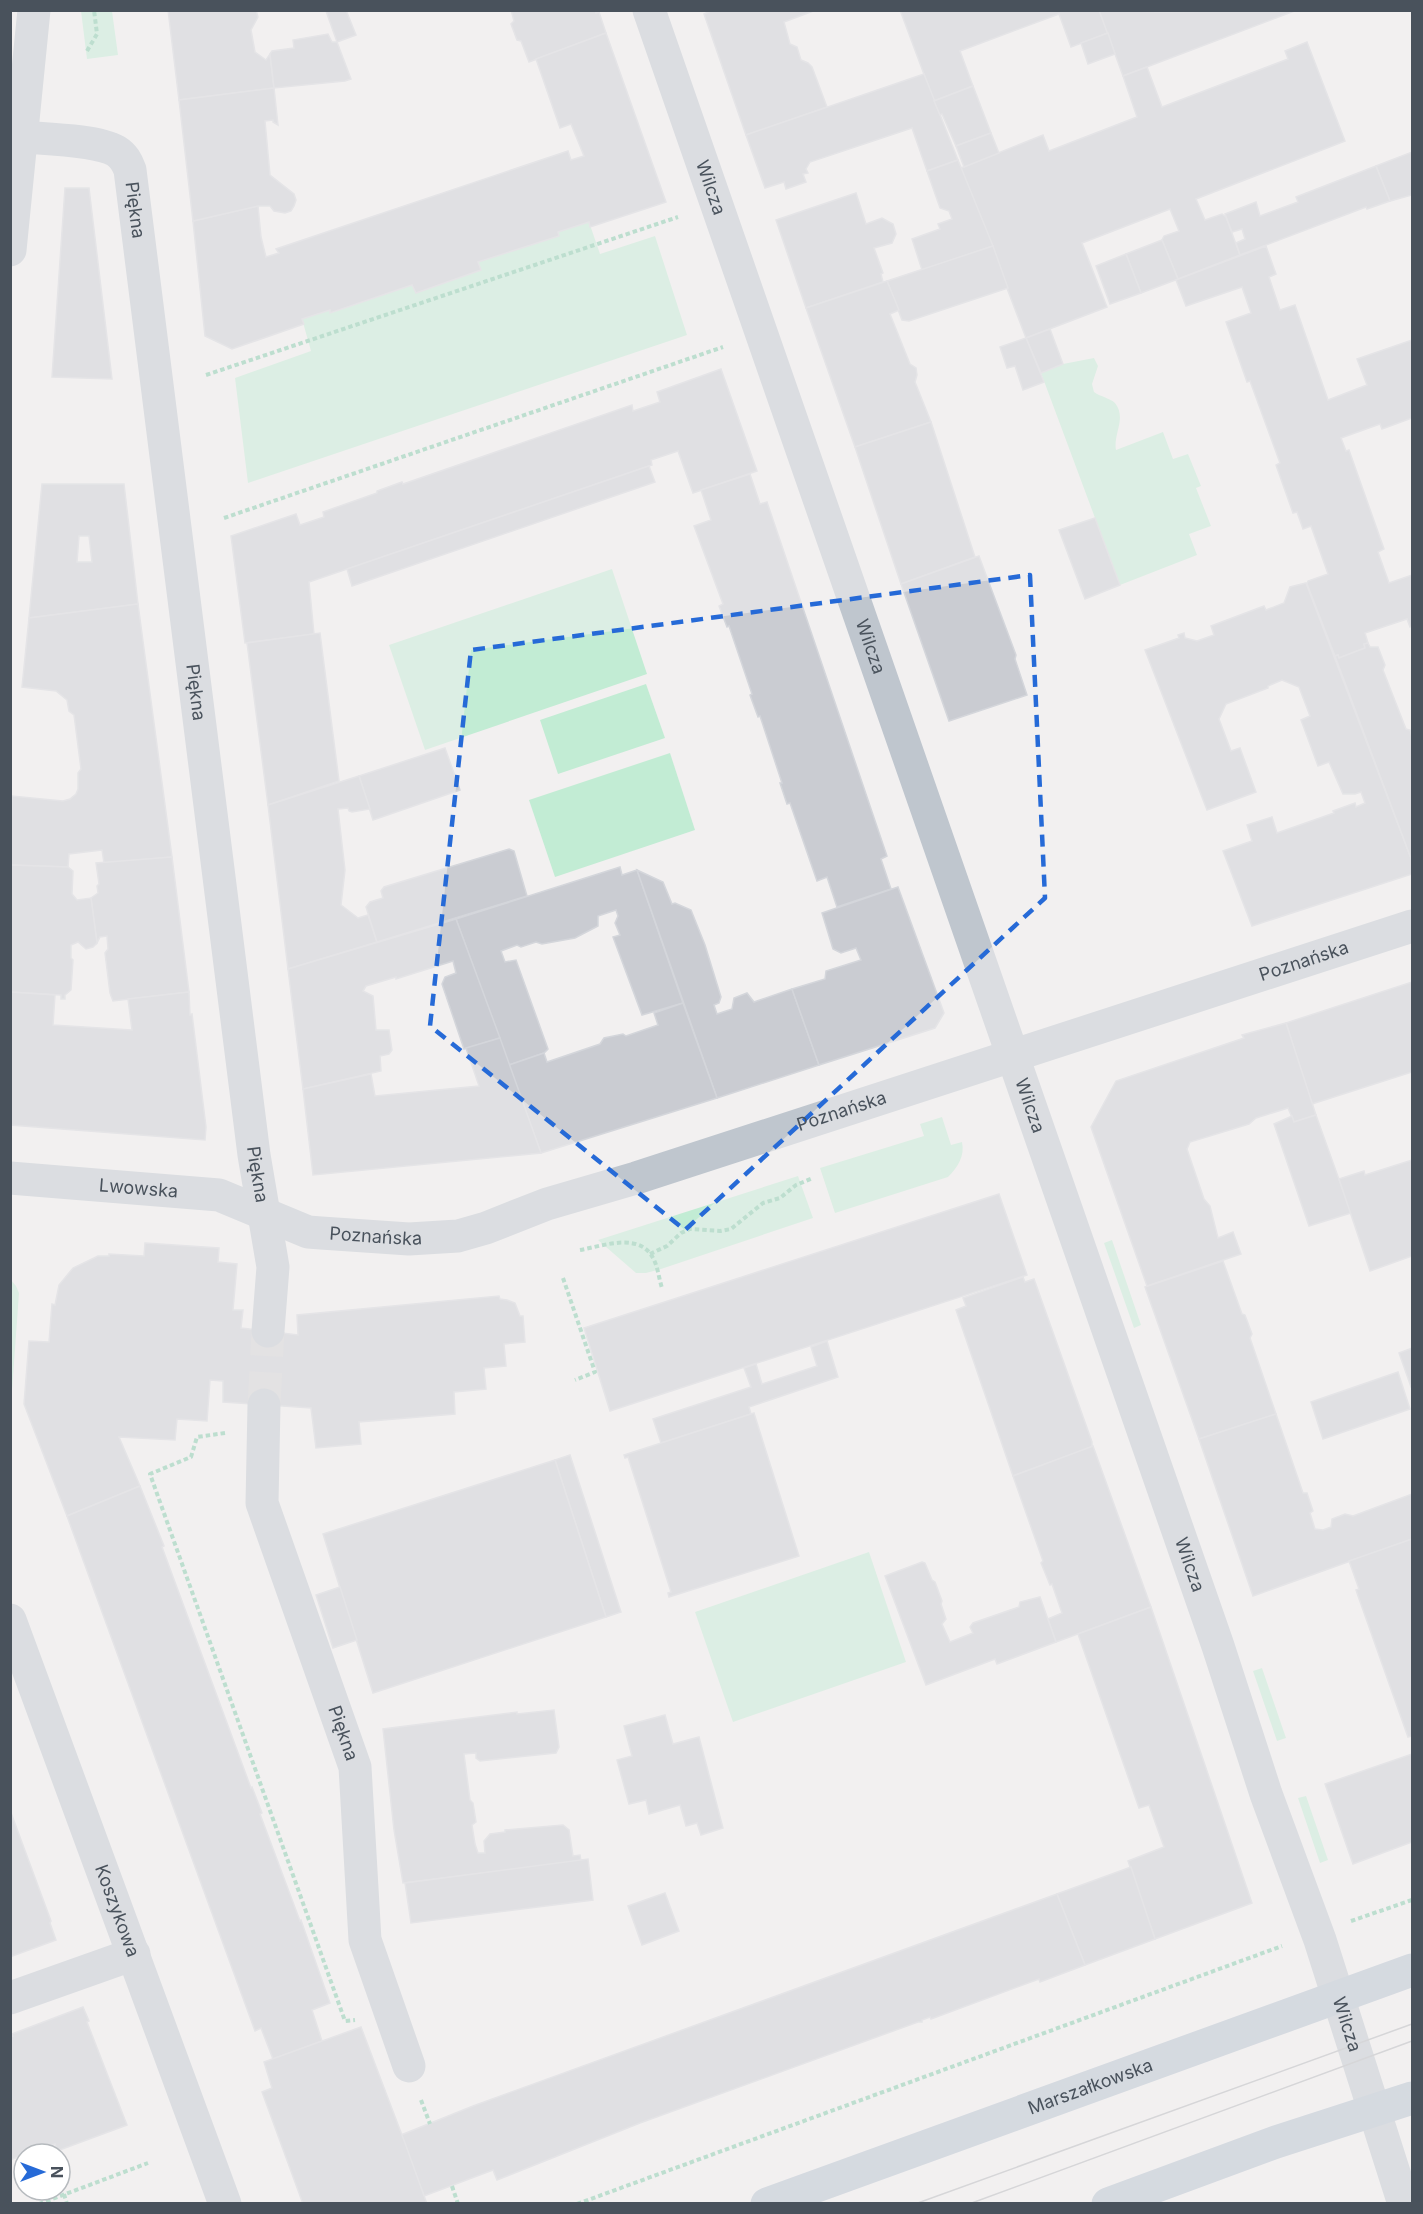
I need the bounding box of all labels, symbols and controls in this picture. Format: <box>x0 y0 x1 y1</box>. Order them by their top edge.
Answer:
street label: Wilcza <box>692 157 730 218</box>
street label: Piękna <box>122 180 150 240</box>
street label: Wilcza <box>852 616 890 677</box>
street label: Piękna <box>182 663 210 722</box>
street label: Poznańska <box>1256 936 1351 985</box>
street label: Wilcza <box>1011 1075 1050 1136</box>
street label: Poznańska <box>794 1086 889 1135</box>
street label: Piękna <box>243 1145 273 1204</box>
street label: Lwowska <box>98 1174 179 1202</box>
street label: Poznańska <box>329 1223 423 1249</box>
street label: Wilcza <box>1171 1534 1209 1595</box>
street label: Piękna <box>324 1703 363 1763</box>
street label: Koszykowa <box>91 1862 144 1960</box>
street label: Wilcza <box>1329 1994 1366 2054</box>
street label: Marszałkowska <box>1025 2054 1155 2118</box>
north arrow <box>12 2142 72 2202</box>
text: N <box>47 2166 67 2178</box>

